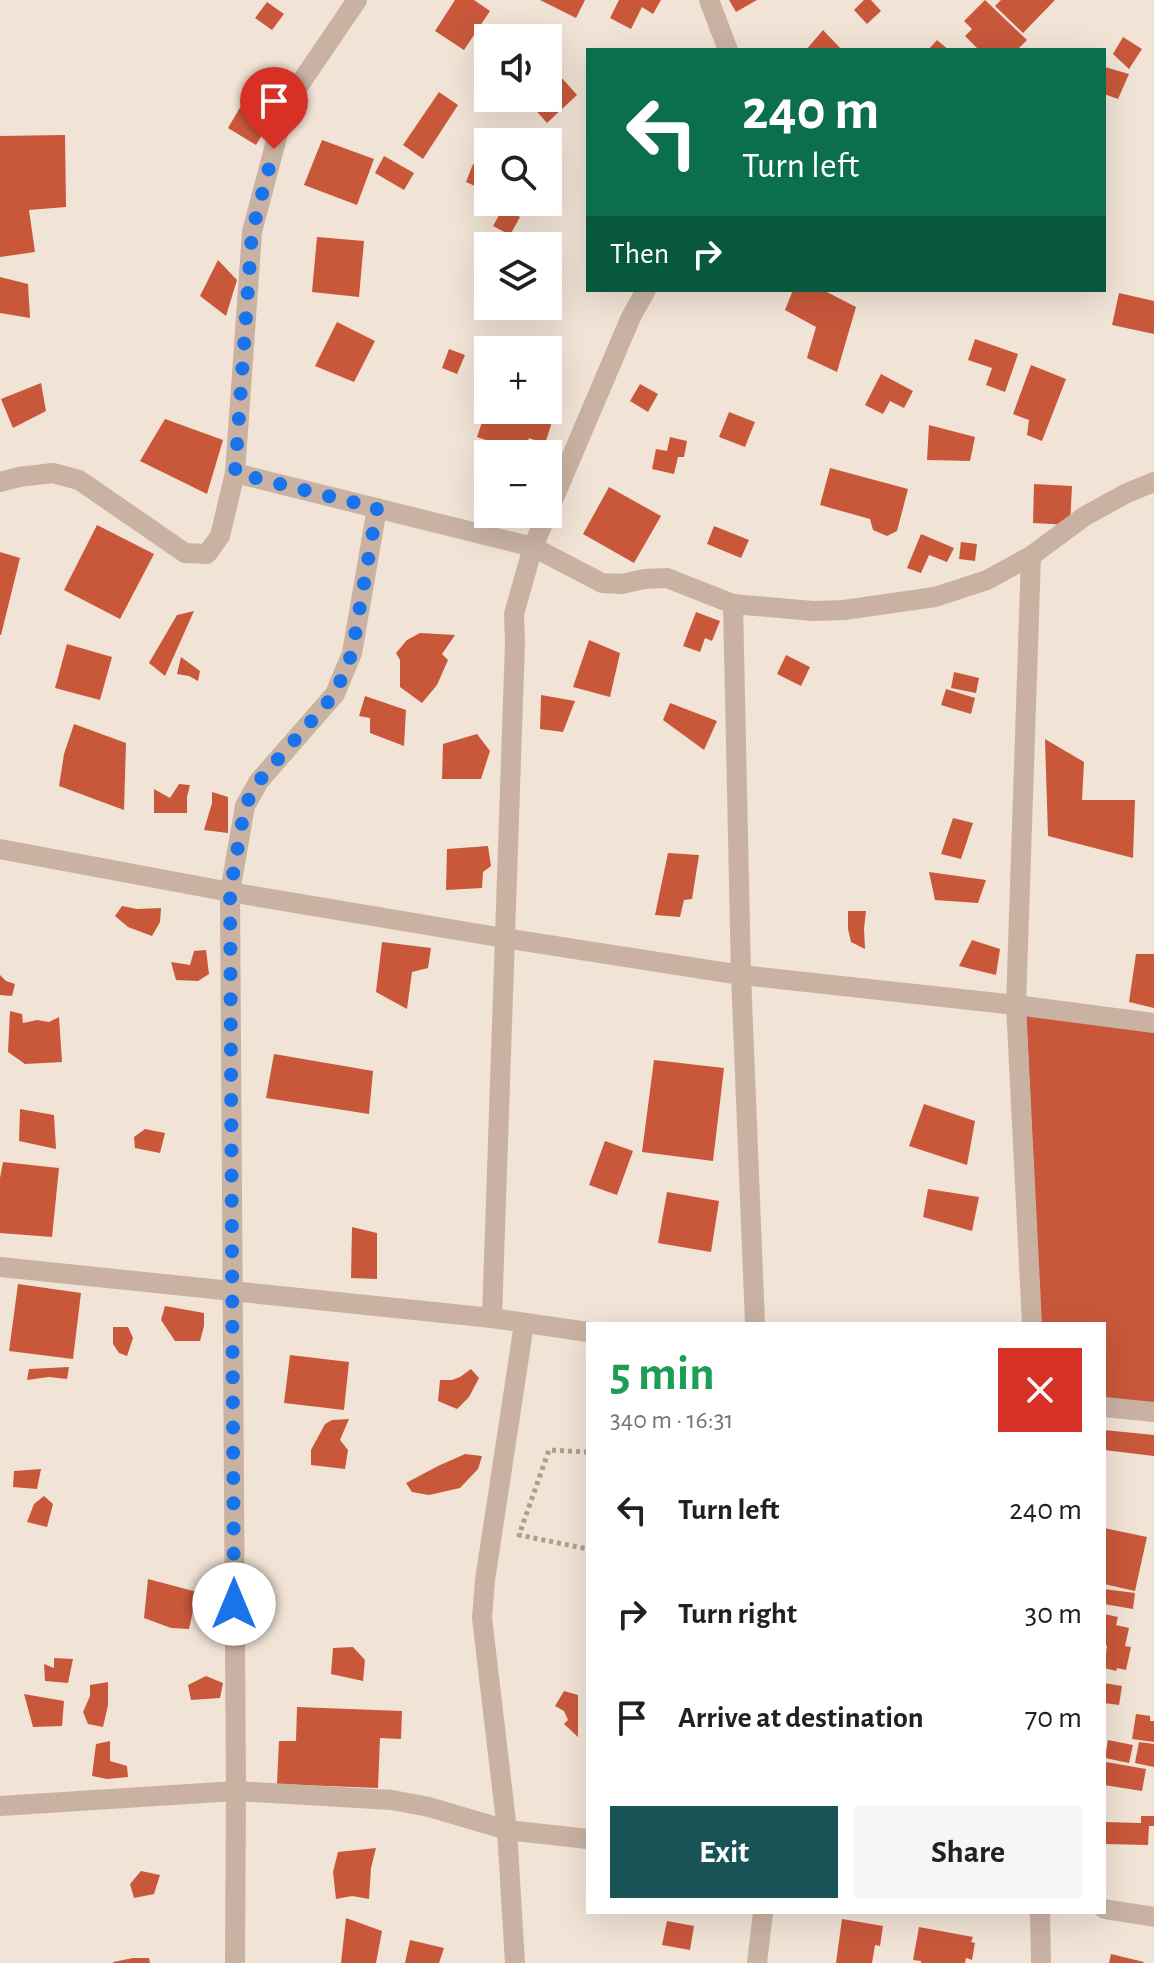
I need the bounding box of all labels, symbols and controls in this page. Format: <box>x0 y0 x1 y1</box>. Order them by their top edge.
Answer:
map controls <box>474 24 562 528</box>
button: sound <box>474 24 562 112</box>
pin <box>240 67 308 149</box>
icon: arrive <box>252 79 296 123</box>
icon: left <box>610 80 714 184</box>
text: 240 m <box>742 83 879 139</box>
button: search <box>474 128 562 216</box>
text: Turn left <box>742 148 859 184</box>
button: layers <box>474 232 562 320</box>
icon: right <box>685 232 729 276</box>
text: Then <box>610 239 669 269</box>
button: + <box>474 336 562 424</box>
button: − <box>474 440 562 528</box>
button: close <box>998 1348 1082 1432</box>
text: 5 min <box>610 1351 715 1399</box>
text: 340 m · 16:31 <box>610 1407 733 1433</box>
icon: left <box>610 1488 654 1532</box>
text: Turn left <box>678 1495 779 1525</box>
text: 240 m <box>1009 1495 1082 1525</box>
position arrow <box>192 1562 276 1646</box>
icon: right <box>610 1592 654 1636</box>
text: Turn right <box>678 1599 797 1629</box>
text: 30 m <box>1025 1599 1082 1629</box>
icon: arrive <box>610 1696 654 1740</box>
text: Arrive at destination <box>678 1703 924 1733</box>
text: 70 m <box>1025 1703 1082 1733</box>
button: Exit <box>610 1806 838 1898</box>
button: Share <box>854 1806 1082 1898</box>

